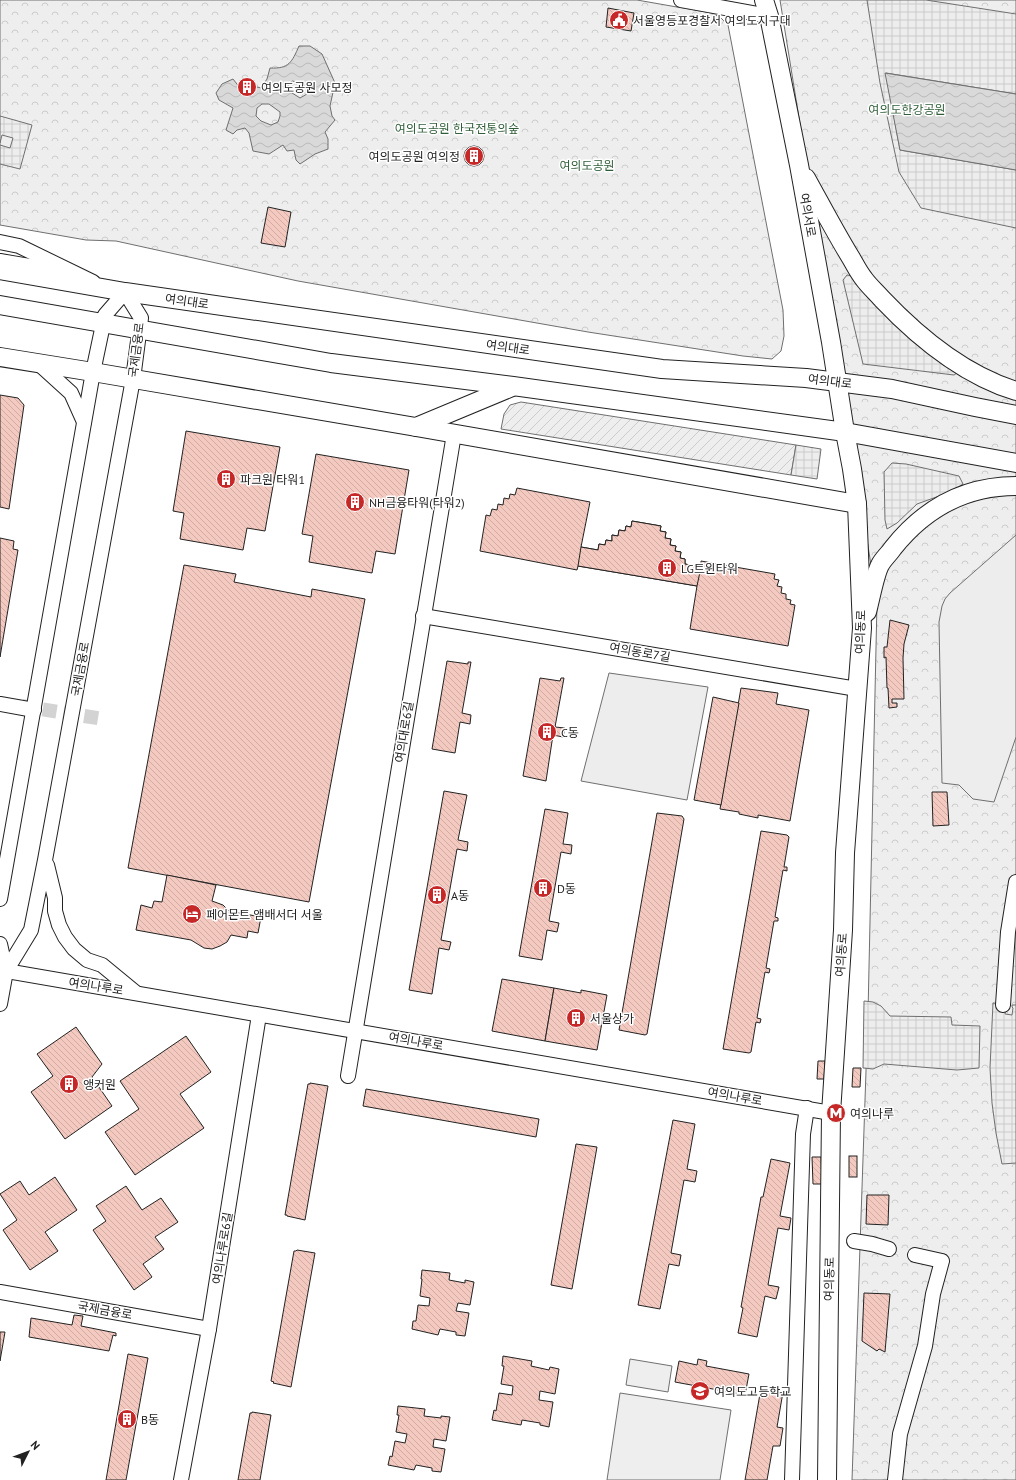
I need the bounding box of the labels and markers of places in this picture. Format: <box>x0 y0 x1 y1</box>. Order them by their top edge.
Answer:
public building icon: 서울영등포경찰서 여의도지구대 <box>608 9 630 31</box>
place label: 서울영등포경찰서 여의도지구대 <box>633 13 791 28</box>
building icon: 여의도공원 사모정 <box>236 76 258 98</box>
place label: 여의도공원 사모정 <box>261 80 353 95</box>
building icon: 여의도공원 여의정 <box>463 145 485 167</box>
place label: 여의도공원 여의정 <box>368 149 460 164</box>
building icon: 파크원 타워1 <box>215 468 237 490</box>
place label: 파크원 타워1 <box>240 472 305 487</box>
building icon: NH금융타워(타워2) <box>344 491 366 513</box>
place label: NH금융타워(타워2) <box>369 495 465 510</box>
building icon: LG트윈타워 <box>656 557 678 579</box>
place label: LG트윈타워 <box>681 561 738 576</box>
building icon: C동 <box>536 721 558 743</box>
place label: C동 <box>561 725 579 740</box>
building icon: D동 <box>532 877 554 899</box>
place label: D동 <box>557 881 576 896</box>
building icon: A동 <box>426 884 448 906</box>
place label: A동 <box>451 888 469 903</box>
hotel icon: 페어몬트 앰배서더 서울 <box>181 903 203 925</box>
place label: 페어몬트 앰배서더 서울 <box>206 907 323 922</box>
building icon: 서울상가 <box>565 1007 587 1029</box>
place label: 서울상가 <box>590 1011 634 1026</box>
building icon: 앵커원 <box>58 1073 80 1095</box>
place label: 앵커원 <box>83 1077 116 1092</box>
metro station icon: 여의나루 <box>825 1102 847 1124</box>
place label: 여의나루 <box>850 1106 894 1121</box>
school or university icon: 여의도고등학교 <box>689 1380 711 1402</box>
place label: 여의도고등학교 <box>714 1384 791 1399</box>
building icon: B동 <box>116 1408 138 1430</box>
place label: B동 <box>141 1412 159 1427</box>

